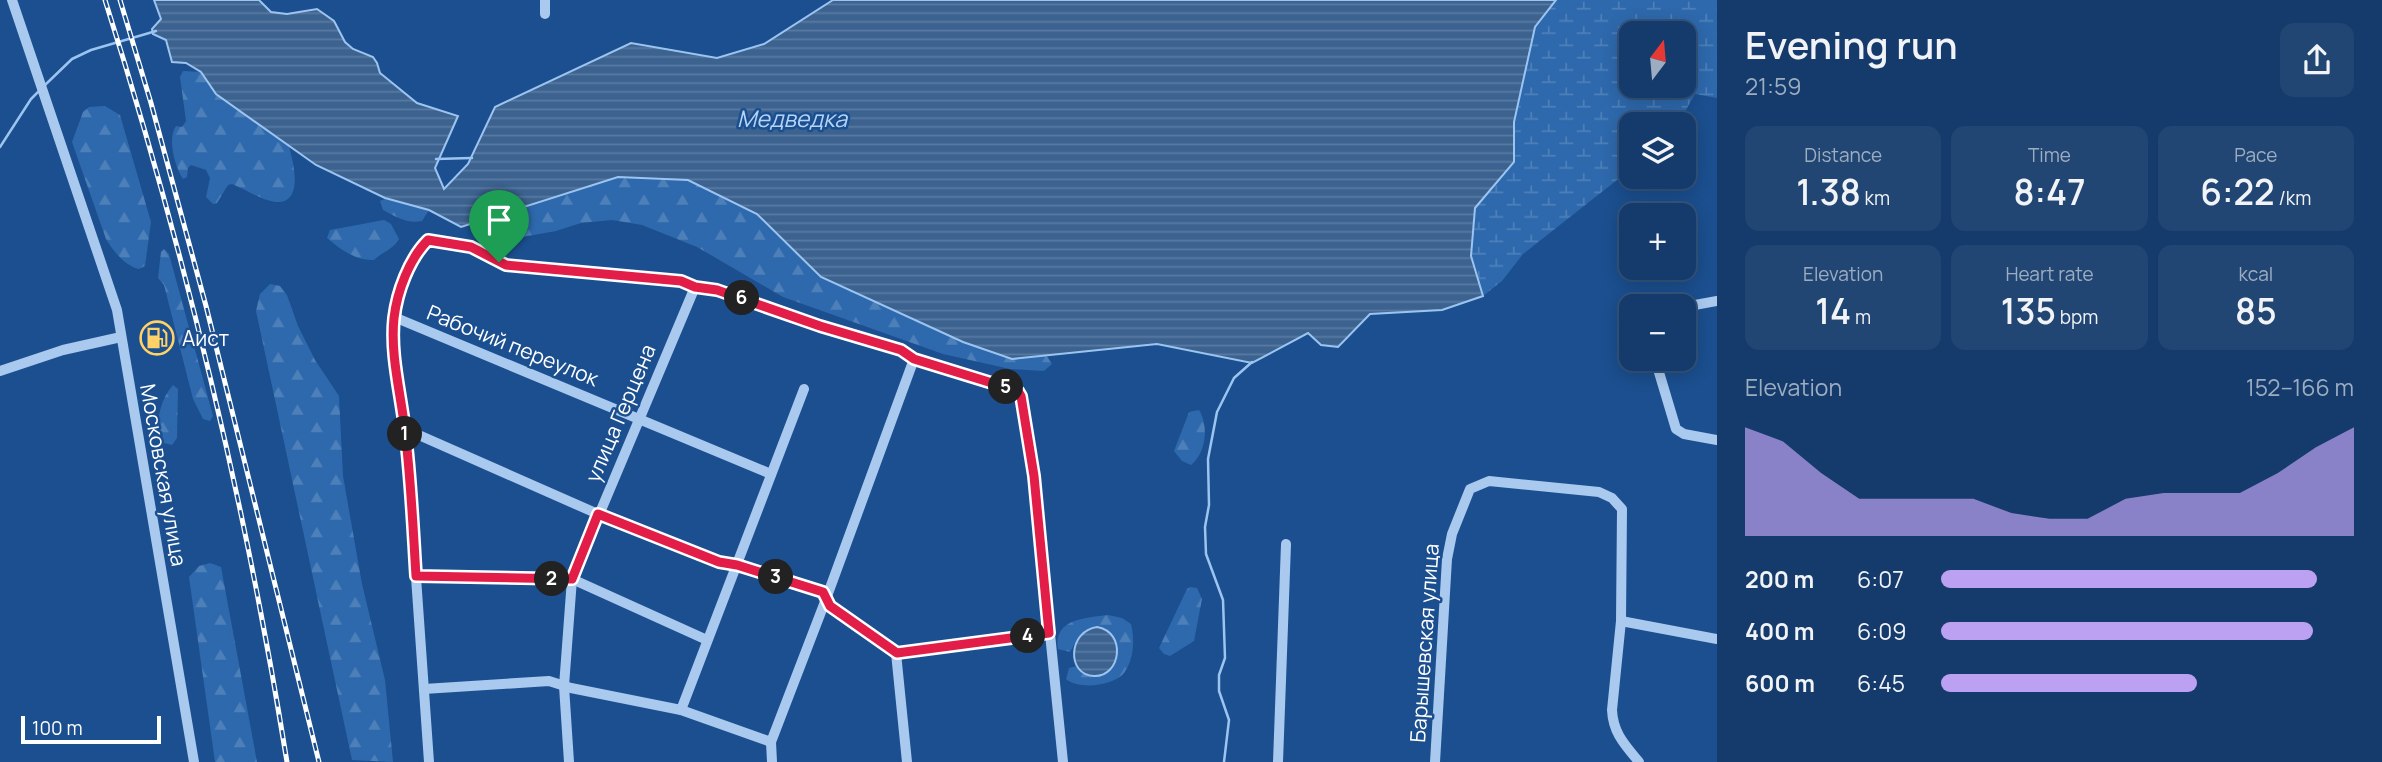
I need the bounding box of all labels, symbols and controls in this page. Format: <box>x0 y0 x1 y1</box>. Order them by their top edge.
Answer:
text: Evening run <box>1745 18 1958 70</box>
north arrow <box>1619 21 1696 98</box>
map controls <box>1619 21 1696 371</box>
button: share <box>2280 23 2354 97</box>
text: 21:59 <box>1745 70 1802 102</box>
water label: Медведка <box>737 102 848 134</box>
button: layers <box>1619 112 1696 189</box>
text: Distance <box>1804 142 1882 168</box>
text: Time <box>2028 142 2071 168</box>
text: Pace <box>2234 142 2277 168</box>
text: 1.38 <box>1796 168 1861 216</box>
text: 8:47 <box>2014 168 2085 216</box>
text: 6:22 <box>2200 168 2275 216</box>
text: km <box>1861 185 1890 211</box>
text: /km <box>2275 185 2311 211</box>
pin <box>469 190 529 262</box>
icon: arrive <box>480 201 518 239</box>
button: + <box>1619 203 1696 280</box>
text: Elevation <box>1803 261 1883 287</box>
text: Heart rate <box>2005 261 2094 287</box>
text: kcal <box>2238 261 2273 287</box>
pin: 6 <box>724 280 760 316</box>
text: 6 <box>736 284 747 310</box>
text: 14 <box>1815 287 1851 335</box>
text: 135 <box>2001 287 2056 335</box>
text: 85 <box>2235 287 2277 335</box>
button: − <box>1619 294 1696 371</box>
street label: Рабочий переулок <box>423 298 604 392</box>
text: m <box>1851 304 1871 330</box>
text: bpm <box>2056 304 2098 330</box>
fuel station icon: Аист <box>138 319 176 357</box>
place label: Аист <box>182 324 230 352</box>
street label: улица Герцена <box>578 340 662 486</box>
pin: 5 <box>988 370 1024 404</box>
text: Elevation <box>1745 371 1842 403</box>
text: 152–166 m <box>2246 371 2354 403</box>
text: 5 <box>1000 373 1011 399</box>
street label: Московская улица <box>134 382 194 568</box>
pin: 1 <box>388 416 422 452</box>
text: 1 <box>400 420 409 446</box>
street label: Барышевская улица <box>1403 543 1445 743</box>
pin: 3 <box>758 560 794 594</box>
pin: 2 <box>534 562 570 596</box>
text: 3 <box>770 563 781 589</box>
text: 200 m <box>1745 563 1814 595</box>
text: 6:07 <box>1857 563 1904 595</box>
text: 2 <box>546 565 557 591</box>
text: 400 m <box>1745 615 1815 647</box>
text: 6:09 <box>1857 615 1906 647</box>
pin: 4 <box>1010 618 1046 654</box>
text: 4 <box>1022 622 1033 648</box>
text: 600 m <box>1745 667 1815 699</box>
text: 6:45 <box>1857 667 1905 699</box>
scale bar <box>21 713 161 745</box>
text: 100 m <box>32 715 83 741</box>

